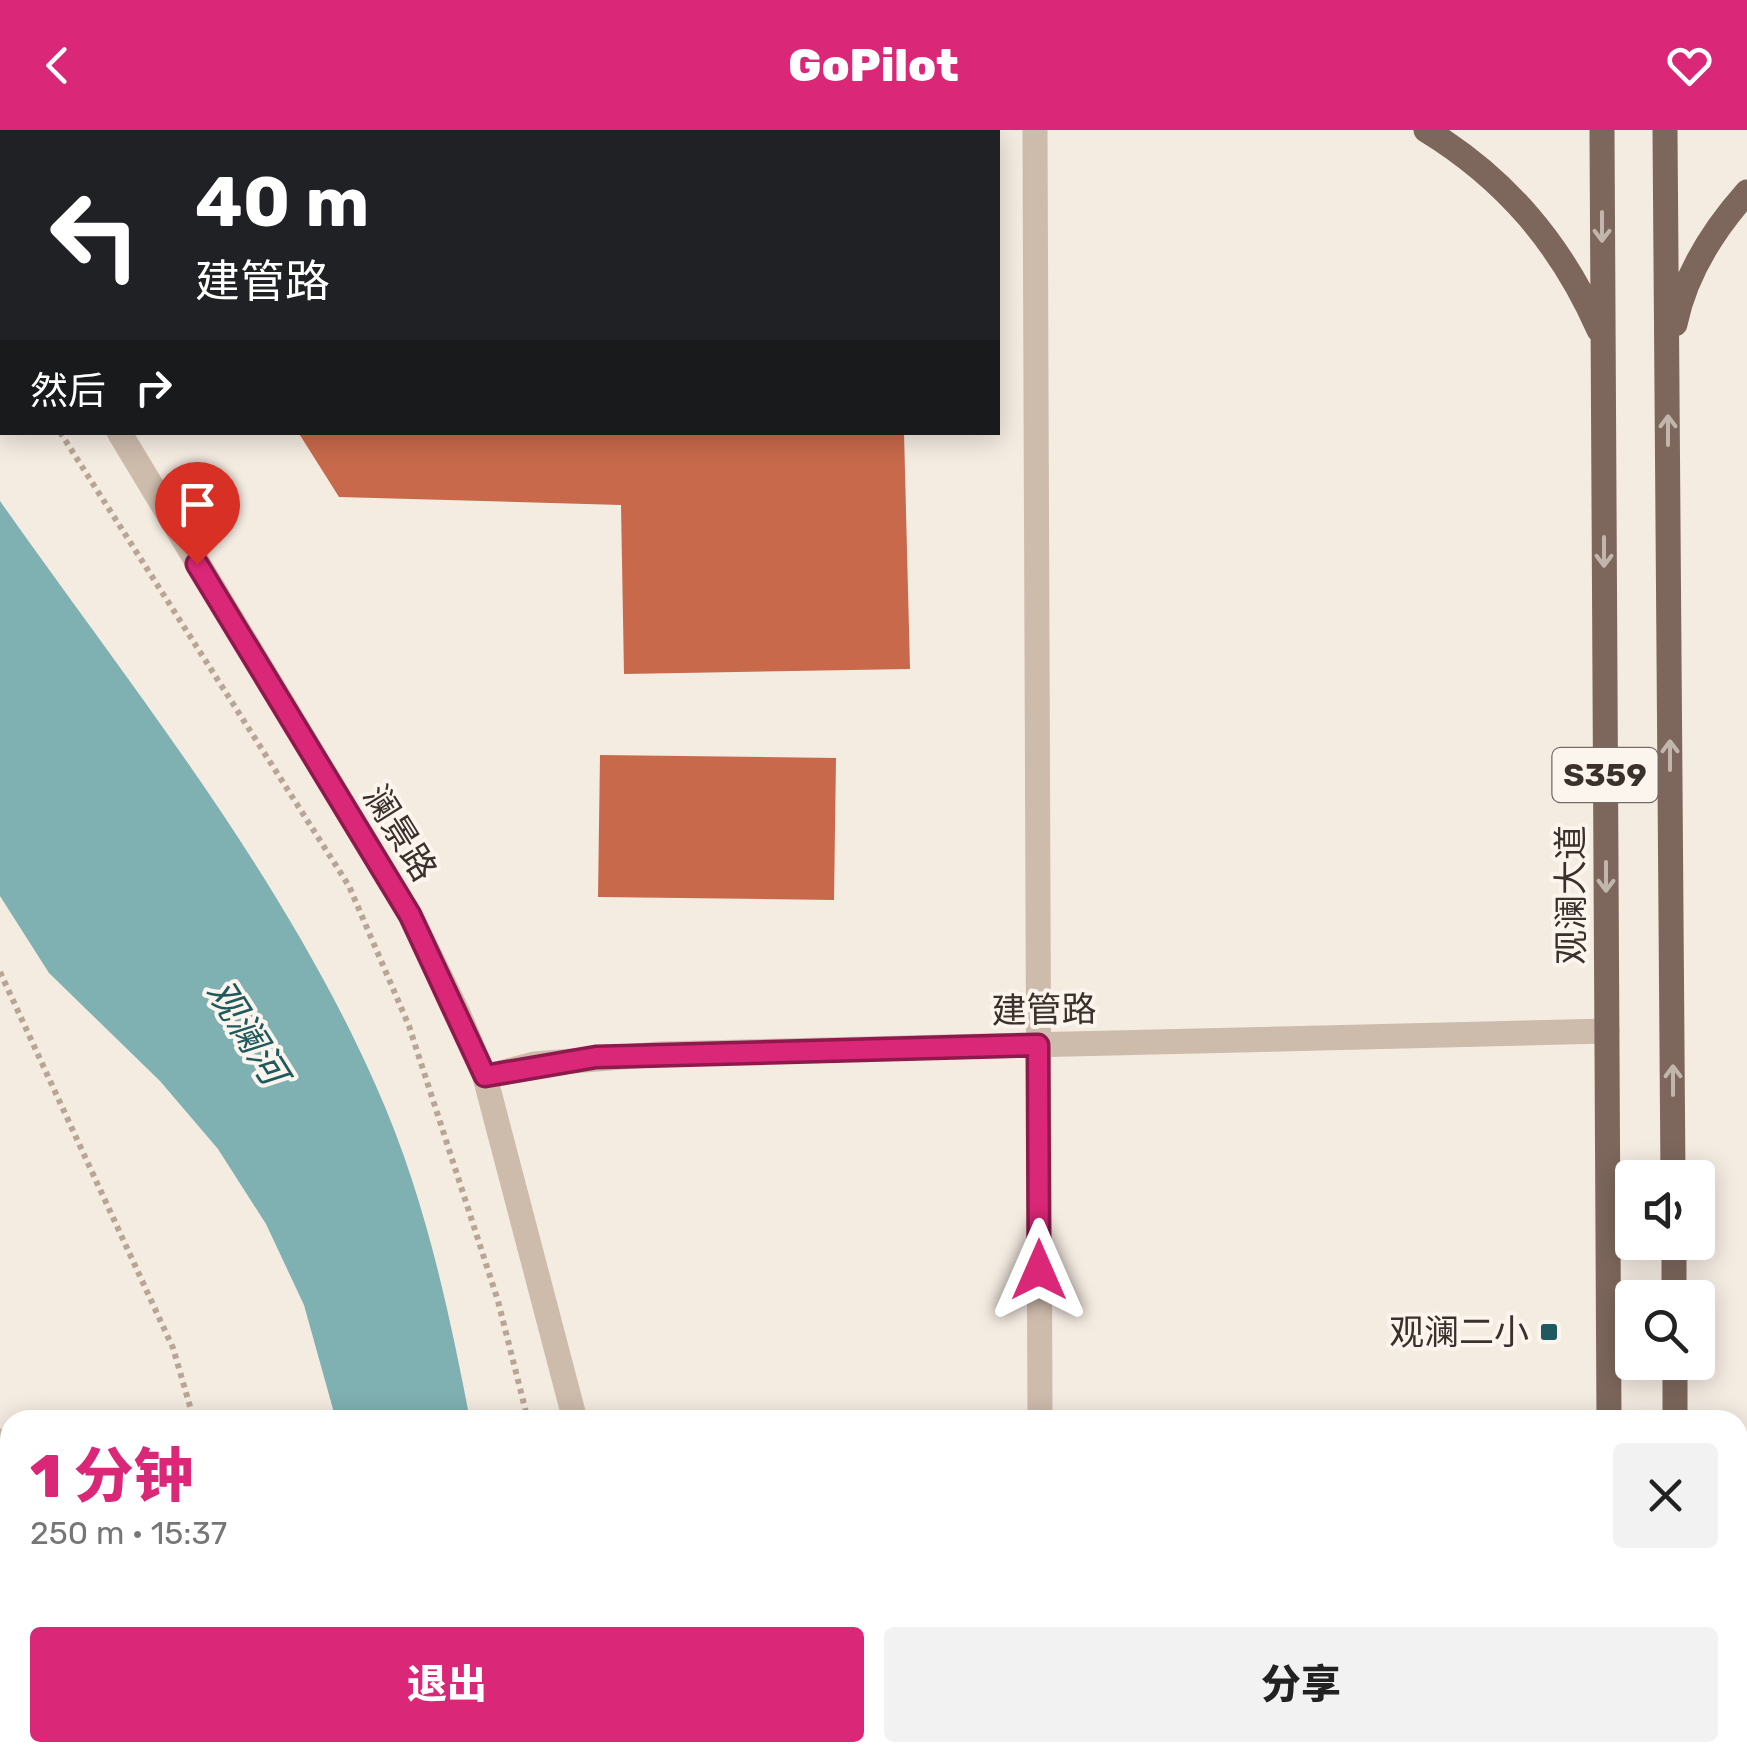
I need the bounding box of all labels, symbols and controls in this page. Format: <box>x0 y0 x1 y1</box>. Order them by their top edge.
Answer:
icon: back <box>30 38 85 93</box>
icon: heart <box>1662 38 1717 93</box>
text: GoPilot <box>788 39 959 92</box>
text: 40 m <box>195 161 369 244</box>
icon: left <box>30 170 160 300</box>
one-way arrow <box>1592 210 1612 243</box>
text: 建管路 <box>195 255 330 308</box>
icon: right <box>126 360 181 415</box>
text: 然后 <box>30 368 106 414</box>
one-way arrow <box>1658 415 1678 448</box>
pin <box>155 462 240 565</box>
icon: arrive <box>170 477 225 532</box>
one-way arrow <box>1594 536 1614 568</box>
one-way arrow <box>1660 740 1680 772</box>
road number: S359 <box>1552 748 1658 802</box>
street label: 澜景路 <box>354 777 446 889</box>
street label: 观澜大道 <box>1550 825 1592 965</box>
one-way arrow <box>1596 860 1616 893</box>
water label: 观澜河 <box>197 971 300 1098</box>
street label: 建管路 <box>991 988 1097 1032</box>
one-way arrow <box>1664 1065 1682 1098</box>
map controls <box>1615 1160 1715 1380</box>
button: sound <box>1615 1160 1715 1260</box>
position arrow <box>987 1218 1091 1322</box>
button: search <box>1615 1280 1715 1380</box>
place label: 观澜二小 <box>1389 1311 1529 1353</box>
marker: 观澜二小 <box>1538 1321 1560 1343</box>
text: 1 分钟 <box>30 1441 194 1512</box>
button: close <box>1613 1443 1718 1548</box>
text: 250 m · 15:37 <box>30 1514 227 1552</box>
button: 退出 <box>30 1627 864 1742</box>
button: 分享 <box>884 1627 1718 1742</box>

